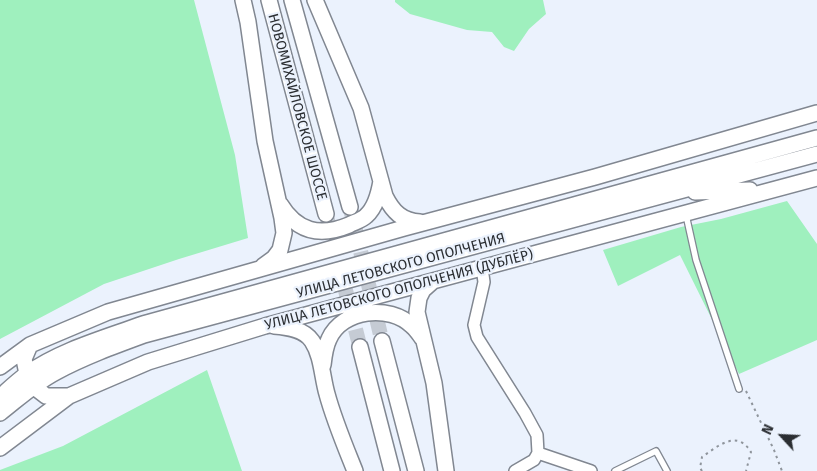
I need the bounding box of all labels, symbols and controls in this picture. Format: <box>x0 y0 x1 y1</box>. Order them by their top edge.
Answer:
street label: НОВОМИХАЙЛОВСКОЕ ШОССЕ <box>264 12 330 202</box>
street label: УЛИЦА ЛЕТОВСКОГО ОПОЛЧЕНИЯ <box>295 230 507 302</box>
street label: УЛИЦА ЛЕТОВСКОГО ОПОЛЧЕНИЯ (ДУБЛЁР) <box>263 246 535 334</box>
north arrow <box>757 411 807 461</box>
text: N <box>758 422 778 437</box>

